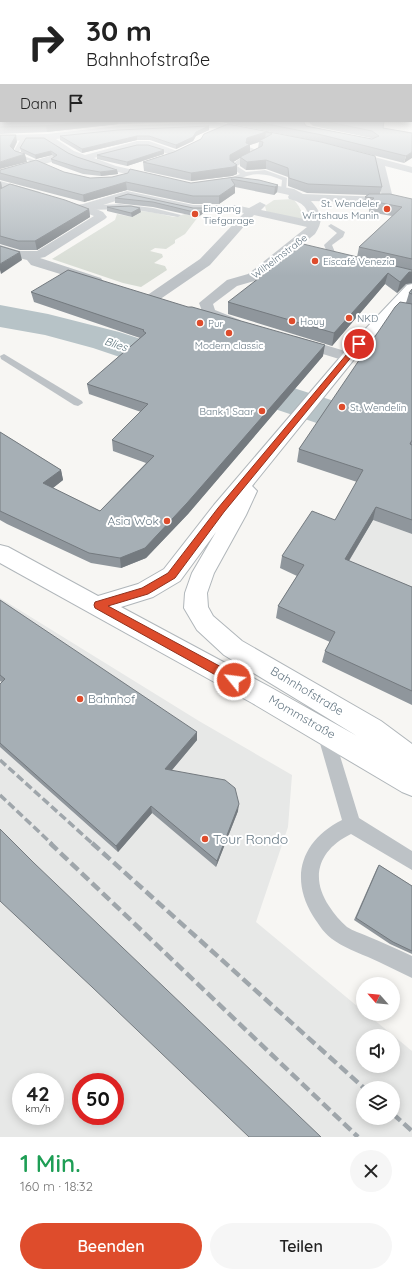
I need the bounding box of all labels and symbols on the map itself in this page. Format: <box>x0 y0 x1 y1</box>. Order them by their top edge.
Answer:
place label: St. Wendeler Wirtshaus Manin <box>302 197 379 222</box>
place label: Eingang Tiefgarage <box>203 202 255 227</box>
marker: St. Wendeler Wirtshaus Manin <box>382 204 392 214</box>
marker: Eingang Tiefgarage <box>190 209 200 219</box>
street label: Wilhelmstraße <box>249 231 310 282</box>
place label: Eiscafé Venezia <box>323 255 395 268</box>
marker: Eiscafé Venezia <box>310 256 320 266</box>
place label: NKD <box>357 312 378 325</box>
marker: NKD <box>344 313 354 323</box>
place label: Houy <box>300 315 325 328</box>
marker: Houy <box>287 316 297 326</box>
place label: Pur <box>208 317 224 330</box>
marker: Pur <box>195 318 205 328</box>
pin <box>342 327 376 361</box>
marker: Modern classic <box>224 328 234 338</box>
water label: Blies <box>103 334 130 355</box>
place label: Modern classic <box>195 339 263 352</box>
place label: St. Wendelin <box>350 401 406 414</box>
marker: St. Wendelin <box>337 402 347 412</box>
place label: Bank 1 Saar <box>199 405 254 418</box>
marker: Bank 1 Saar <box>257 406 267 416</box>
place label: Asia Wok <box>107 513 159 528</box>
marker: Asia Wok <box>162 516 172 526</box>
position arrow <box>213 659 255 701</box>
street label: Bahnhofstraße <box>268 663 347 718</box>
place label: Bahnhof <box>88 691 136 706</box>
street label: Mommstraße <box>266 691 338 742</box>
marker: Bahnhof <box>75 694 85 704</box>
place label: Tour Rondo <box>213 830 288 848</box>
marker: Tour Rondo <box>200 834 210 844</box>
north arrow <box>356 977 400 1021</box>
speed limit sign: 50 <box>72 1073 124 1125</box>

